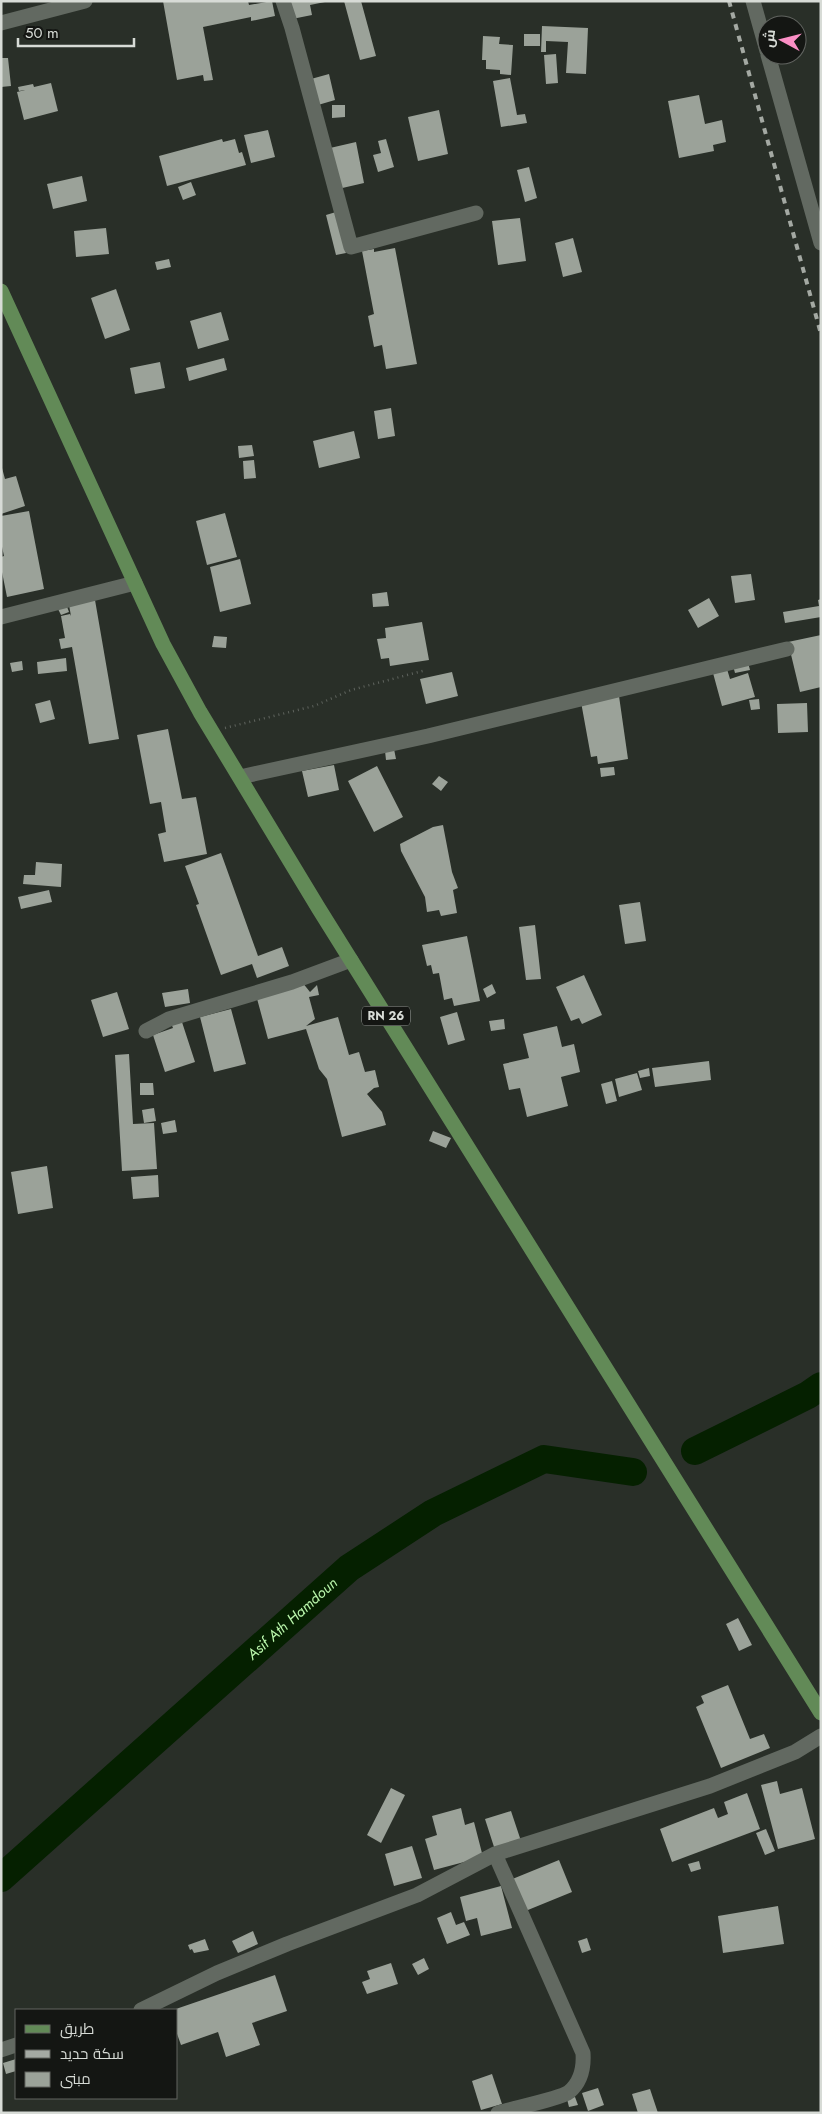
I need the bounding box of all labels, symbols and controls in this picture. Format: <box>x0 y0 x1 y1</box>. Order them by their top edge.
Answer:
scale bar <box>18 15 134 47</box>
north arrow <box>757 15 807 65</box>
text: 50 m <box>25 22 59 44</box>
text: ش <box>758 28 780 49</box>
road number: RN 26 <box>362 1006 410 1026</box>
water label: Asif Ath Hamdoun <box>241 1572 342 1666</box>
legend <box>15 2009 178 2099</box>
text: طريق <box>60 2018 94 2040</box>
text: سكة حديد <box>60 2043 124 2065</box>
text: مبنى <box>60 2068 91 2090</box>

